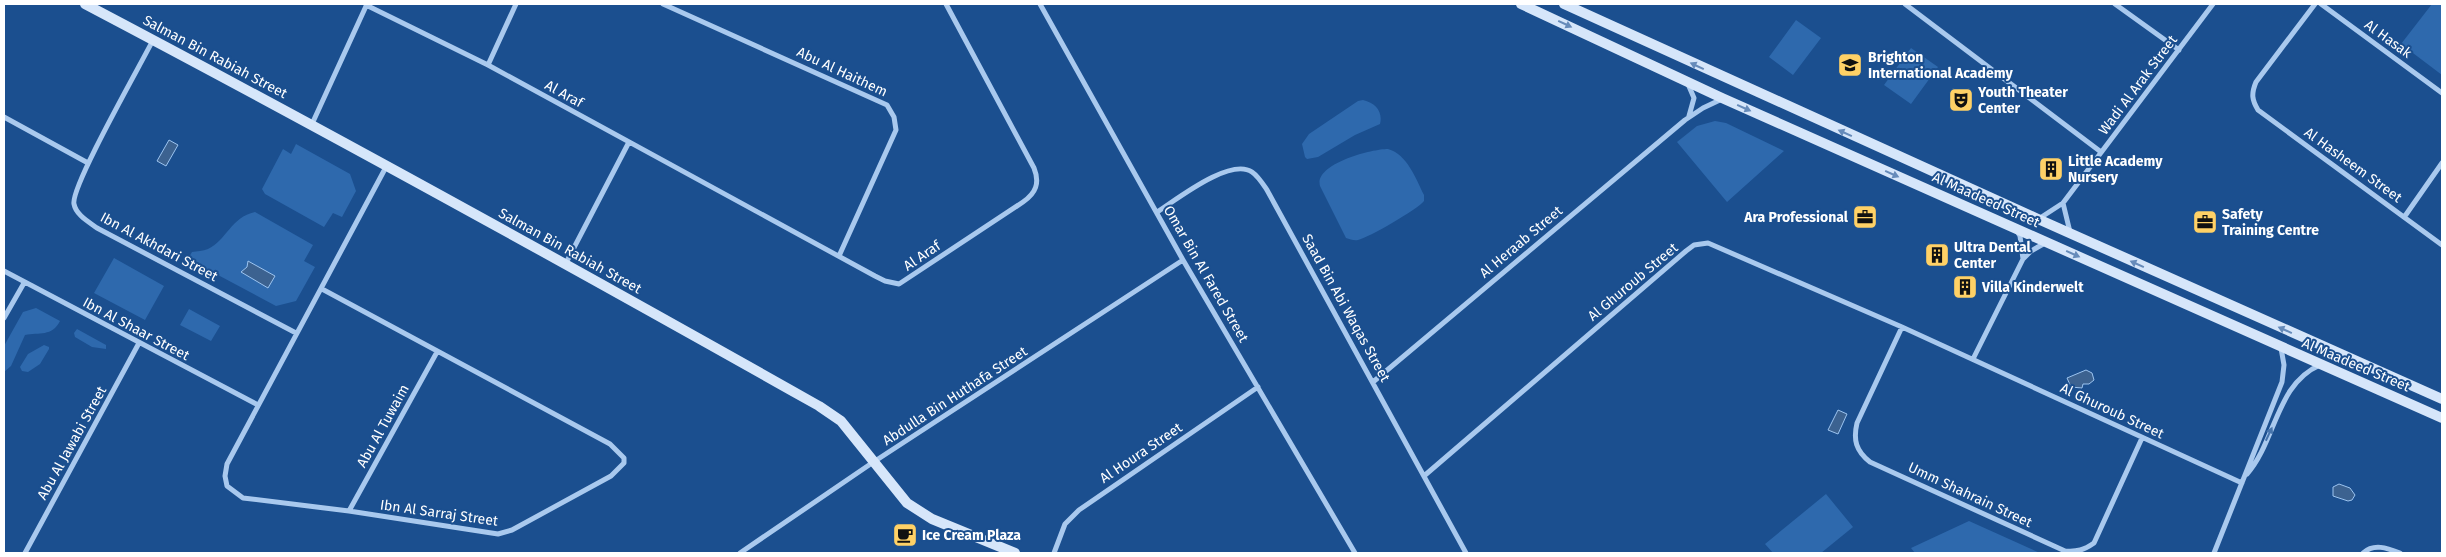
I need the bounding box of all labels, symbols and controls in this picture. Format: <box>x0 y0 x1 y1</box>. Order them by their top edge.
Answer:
street label: Salman Bin Rabiah Street <box>140 12 291 103</box>
street label: Al Hasak <box>2361 16 2416 62</box>
one-way arrow <box>1558 21 1572 29</box>
street label: Wadi Al Arak Street <box>2095 31 2181 138</box>
street label: Abu Al Haithem <box>794 44 890 100</box>
place label: Brighton International Academy <box>1868 49 2013 82</box>
school or university icon: Brighton International Academy <box>1837 52 1863 78</box>
one-way arrow <box>1690 61 1704 69</box>
street label: Al Araf <box>542 77 587 112</box>
place label: Youth Theater Center <box>1977 84 2068 117</box>
theatre icon: Youth Theater Center <box>1948 87 1974 113</box>
one-way arrow <box>1737 104 1751 112</box>
street label: Al Hasheem Street <box>2301 124 2406 207</box>
one-way arrow <box>1838 128 1852 136</box>
place label: Little Academy Nursery <box>2068 153 2163 186</box>
building icon: Little Academy Nursery <box>2038 156 2064 182</box>
street label: Al Maadeed Street <box>1930 169 2043 232</box>
one-way arrow <box>1885 170 1899 178</box>
street label: Al Heraab Street <box>1476 202 1567 282</box>
street label: Omar Bin Al Fared Street <box>1160 203 1253 346</box>
office icon: Ara Professional <box>1852 204 1878 230</box>
street label: Salman Bin Rabiah Street <box>496 205 645 298</box>
place label: Safety Training Centre <box>2222 206 2319 239</box>
street label: Ibn Al Akhdari Street <box>97 209 221 286</box>
place label: Ara Professional <box>1743 209 1849 226</box>
office icon: Safety Training Centre <box>2192 209 2218 235</box>
street label: Saad Bin Abi Waqas Street <box>1298 231 1394 386</box>
street label: Al Araf <box>900 237 945 275</box>
street label: Al Ghuroub Street <box>1585 239 1682 325</box>
place label: Ultra Dental Center <box>1954 239 2031 272</box>
building icon: Ultra Dental Center <box>1924 242 1950 268</box>
one-way arrow <box>2066 250 2080 258</box>
one-way arrow <box>2130 259 2144 267</box>
building icon: Villa Kinderwelt <box>1952 274 1978 300</box>
place label: Villa Kinderwelt <box>1981 279 2084 296</box>
street label: Ibn Al Shaar Street <box>80 294 193 365</box>
one-way arrow <box>2278 326 2292 334</box>
street label: Al Maadeed Street <box>2299 335 2413 396</box>
street label: Abdulla Bin Huthafa Street <box>880 342 1031 449</box>
street label: Al Ghuroub Street <box>2057 380 2167 443</box>
street label: Abu Al Jawabi Street <box>34 382 111 503</box>
street label: Abu Al Tuwaim <box>353 382 413 470</box>
street label: Al Houra Street <box>1096 419 1186 487</box>
one-way arrow <box>2266 427 2274 441</box>
street label: Umm Shahrain Street <box>1905 459 2036 532</box>
street label: Ibn Al Sarraj Street <box>379 496 500 530</box>
cafe icon: Ice Cream Plaza <box>892 522 918 548</box>
place label: Ice Cream Plaza <box>922 527 1021 544</box>

